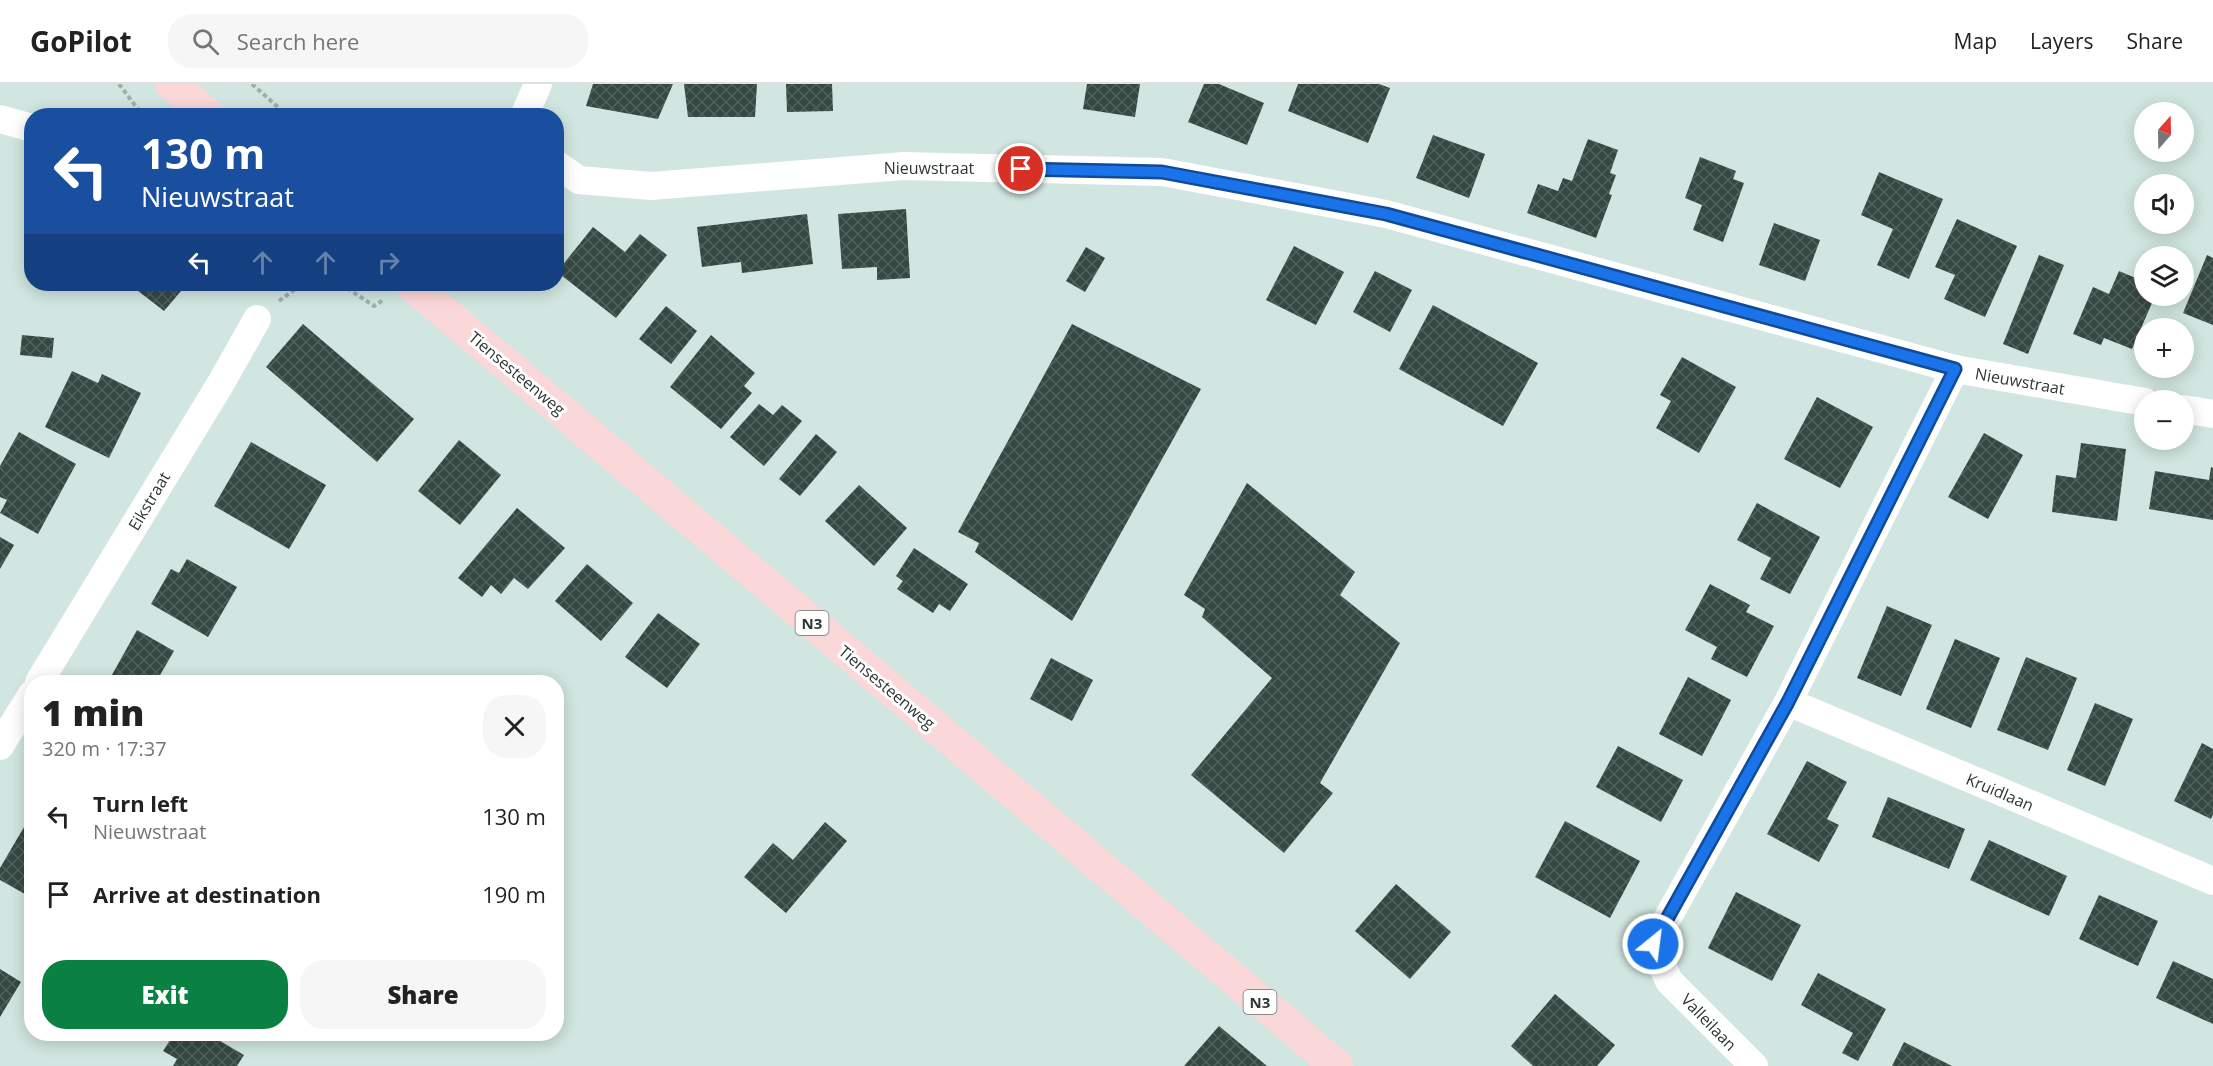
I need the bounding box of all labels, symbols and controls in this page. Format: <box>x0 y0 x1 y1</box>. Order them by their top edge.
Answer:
search box <box>168 14 588 68</box>
text: GoPilot <box>30 22 132 60</box>
icon: search <box>189 25 222 58</box>
text: Search here <box>237 26 359 56</box>
text: Map <box>1954 27 1997 55</box>
text: Layers <box>2030 27 2094 55</box>
text: Share <box>2127 27 2183 55</box>
north arrow <box>2134 102 2194 162</box>
map controls <box>2134 102 2194 450</box>
text: 130 m <box>141 124 265 181</box>
icon: left <box>42 132 120 210</box>
pin <box>995 143 1046 194</box>
icon: arrive <box>1004 152 1037 185</box>
street label: Nieuwstraat <box>884 157 975 179</box>
button: sound <box>2134 174 2194 234</box>
text: Nieuwstraat <box>141 178 294 215</box>
icon: left <box>183 246 216 279</box>
icon: ahead <box>246 246 279 279</box>
icon: ahead <box>309 246 342 279</box>
icon: right <box>372 246 405 279</box>
button: layers <box>2134 246 2194 306</box>
button: + <box>2134 318 2194 378</box>
street label: Tiensesteenweg <box>464 326 570 420</box>
street label: Nieuwstraat <box>1973 362 2067 400</box>
button: − <box>2134 390 2194 450</box>
street label: Eikstraat <box>123 467 175 534</box>
road number: N3 <box>796 611 828 635</box>
street label: Tiensesteenweg <box>834 640 940 734</box>
text: 1 min <box>42 688 144 737</box>
button: close <box>483 695 546 758</box>
text: 320 m · 17:37 <box>42 735 167 762</box>
street label: Kruidlaan <box>1963 768 2037 816</box>
text: Turn left <box>93 788 188 818</box>
icon: left <box>42 800 75 833</box>
text: 130 m <box>482 801 546 831</box>
text: Nieuwstraat <box>93 818 206 845</box>
icon: arrive <box>42 878 75 911</box>
text: Arrive at destination <box>93 879 321 909</box>
text: 190 m <box>482 879 546 909</box>
position arrow <box>1621 912 1685 976</box>
button: Exit <box>42 960 288 1029</box>
button: Share <box>300 960 546 1029</box>
street label: Valleilaan <box>1676 989 1742 1055</box>
road number: N3 <box>1244 990 1276 1014</box>

